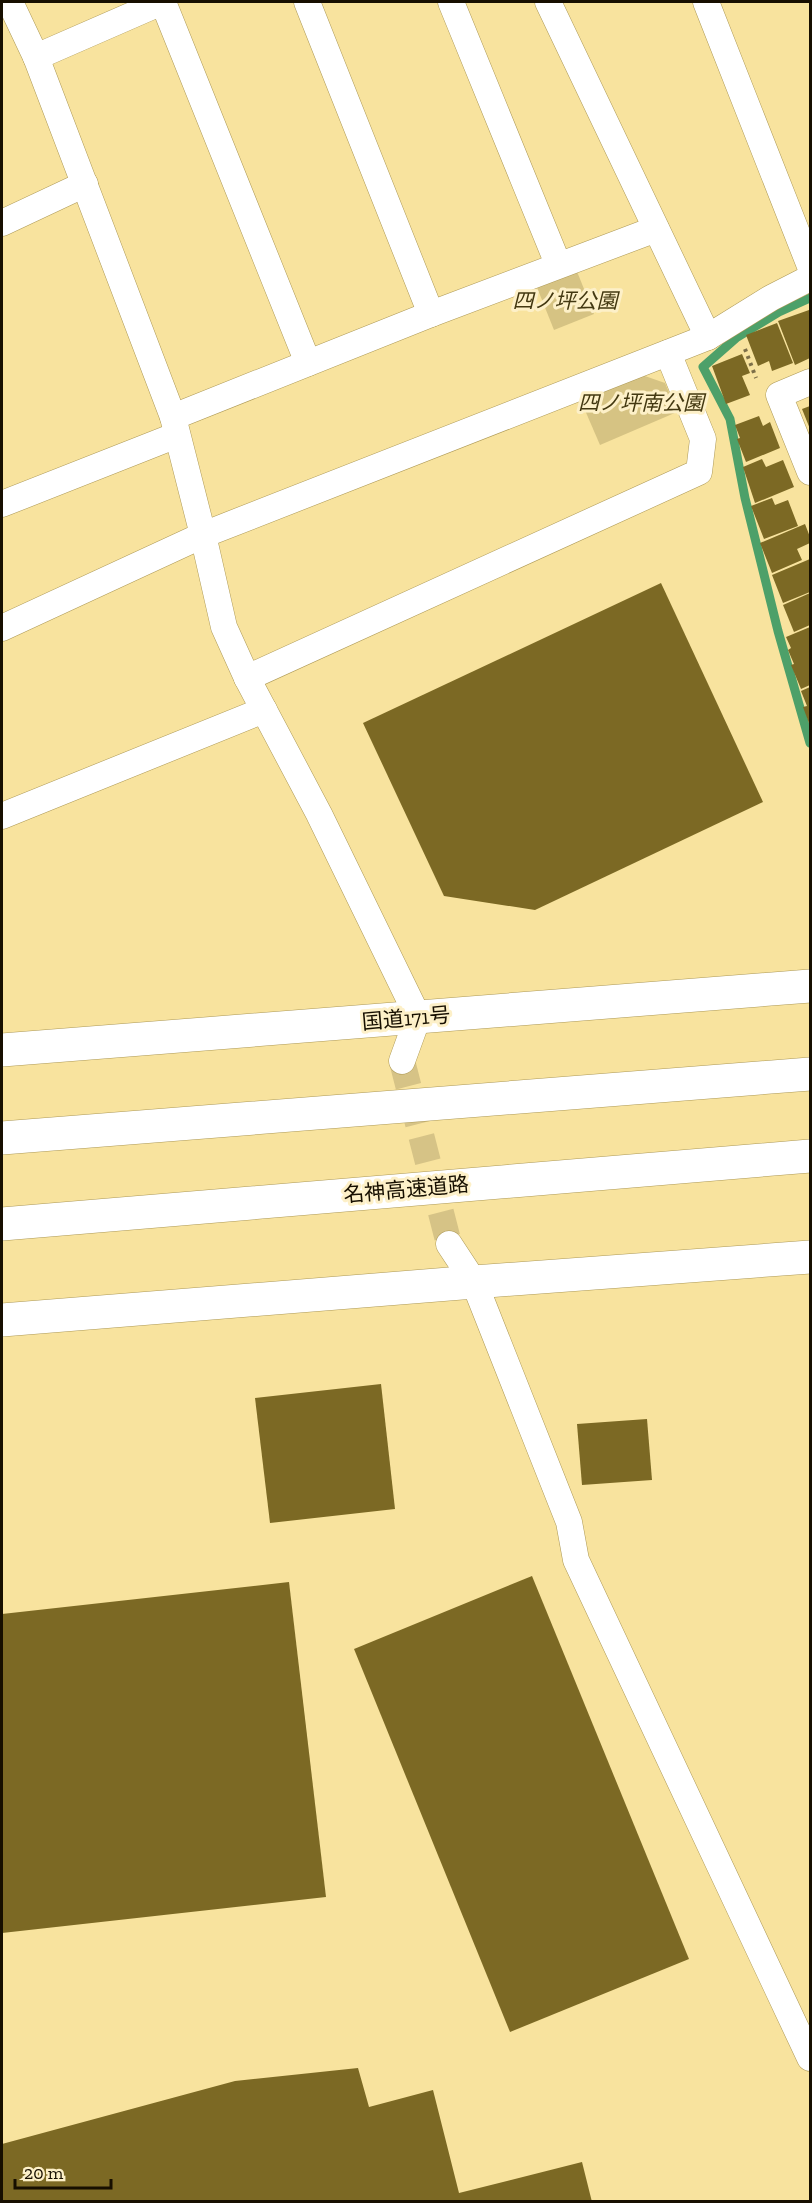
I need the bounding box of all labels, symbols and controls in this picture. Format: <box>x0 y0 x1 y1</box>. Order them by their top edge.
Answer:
park label: 四ノ坪公園 <box>513 288 620 313</box>
park label: 四ノ坪南公園 <box>578 390 707 415</box>
street label: 国道171号 <box>361 1002 451 1034</box>
street label: 名神高速道路 <box>342 1171 470 1207</box>
scale bar <box>15 2152 111 2190</box>
text: 20 m <box>24 2162 64 2184</box>

